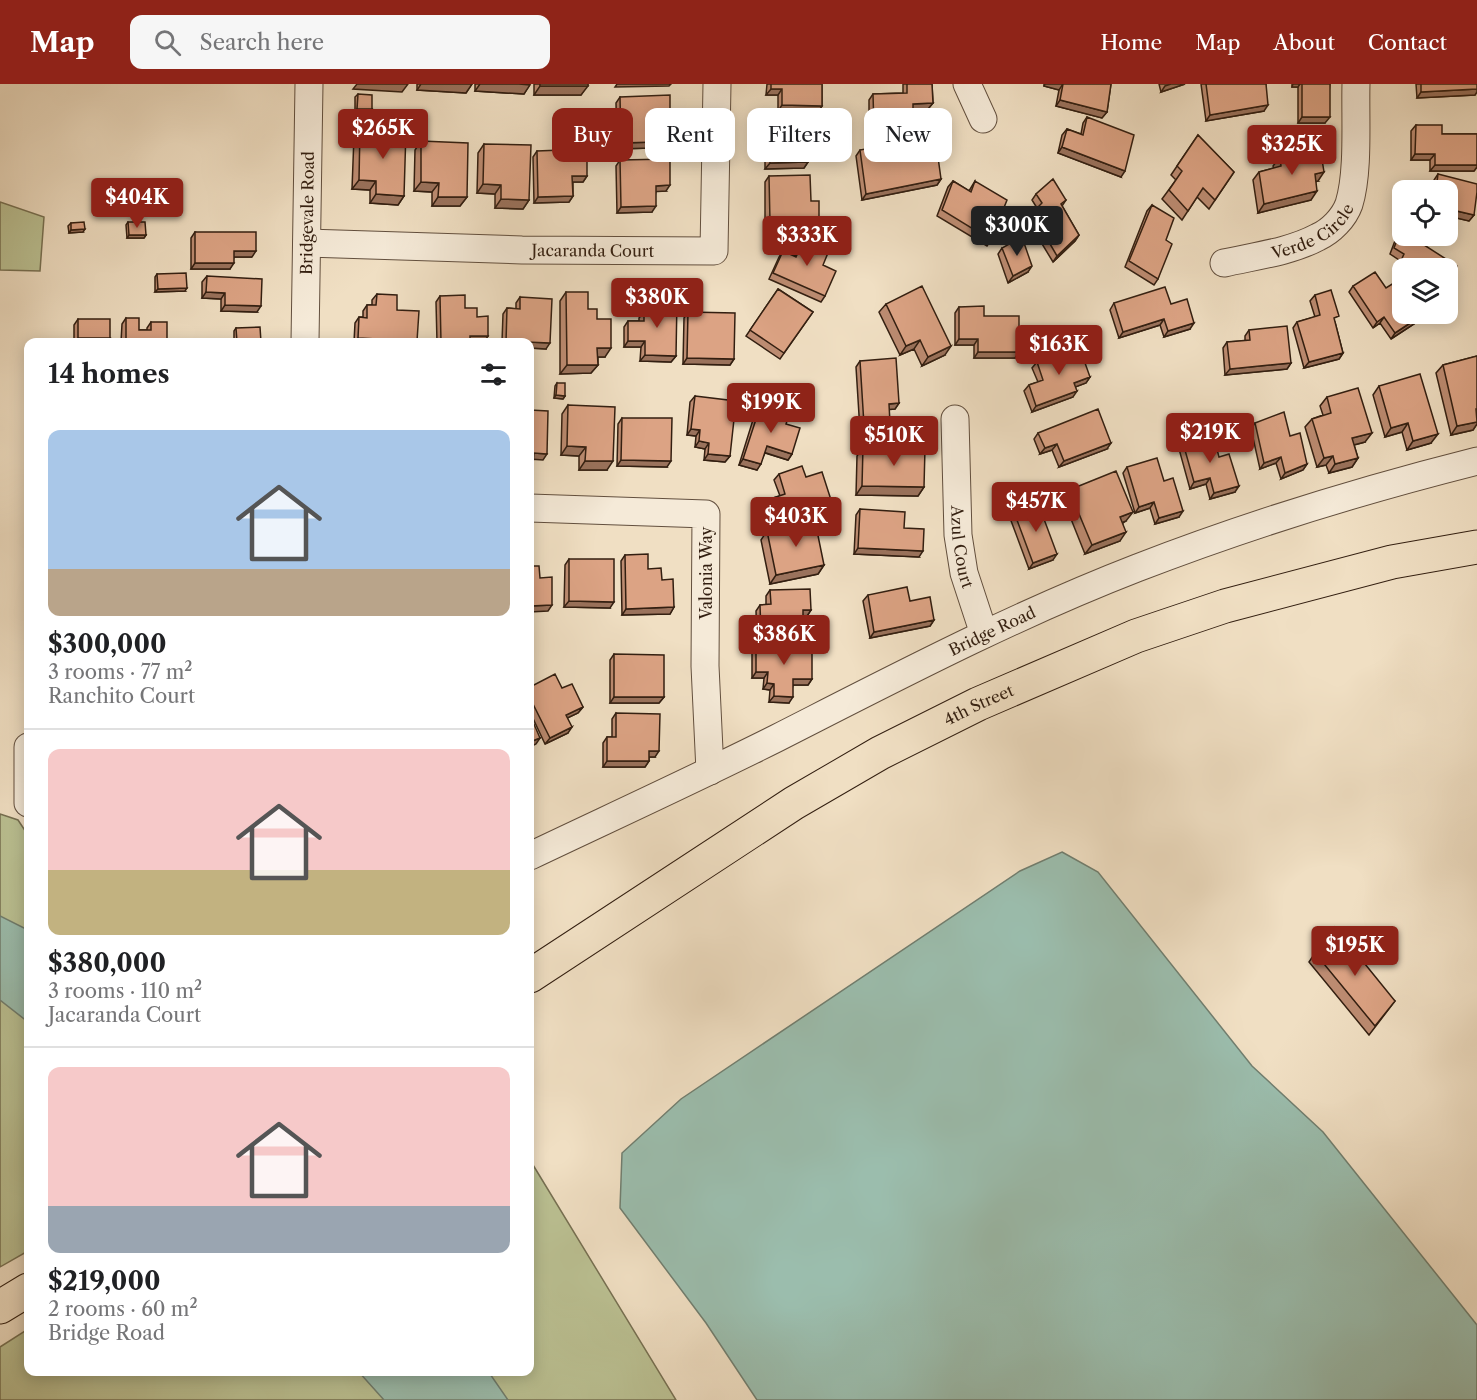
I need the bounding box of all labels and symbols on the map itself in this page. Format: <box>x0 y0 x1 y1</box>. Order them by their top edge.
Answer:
pin: $265K <box>341 109 425 160</box>
pin: $325K <box>1250 125 1334 176</box>
street label: Bridgevale Road <box>296 151 318 275</box>
pin: $404K <box>95 178 179 229</box>
street label: Verde Circle <box>1268 200 1358 263</box>
pin: $300K <box>975 206 1059 257</box>
pin: $333K <box>765 216 849 267</box>
street label: Jacaranda Court <box>529 240 655 261</box>
pin: $380K <box>615 278 699 329</box>
pin: $163K <box>1017 325 1101 376</box>
pin: $199K <box>729 383 813 434</box>
pin: $219K <box>1168 413 1252 464</box>
pin: $510K <box>852 416 936 467</box>
pin: $457K <box>994 482 1078 533</box>
pin: $403K <box>754 497 838 548</box>
street label: Azul Court <box>947 504 978 591</box>
street label: Valonia Way <box>696 525 716 620</box>
street label: Bridge Road <box>945 602 1039 660</box>
pin: $386K <box>742 615 826 666</box>
street label: 4th Street <box>940 680 1017 729</box>
pin: $195K <box>1313 926 1397 977</box>

